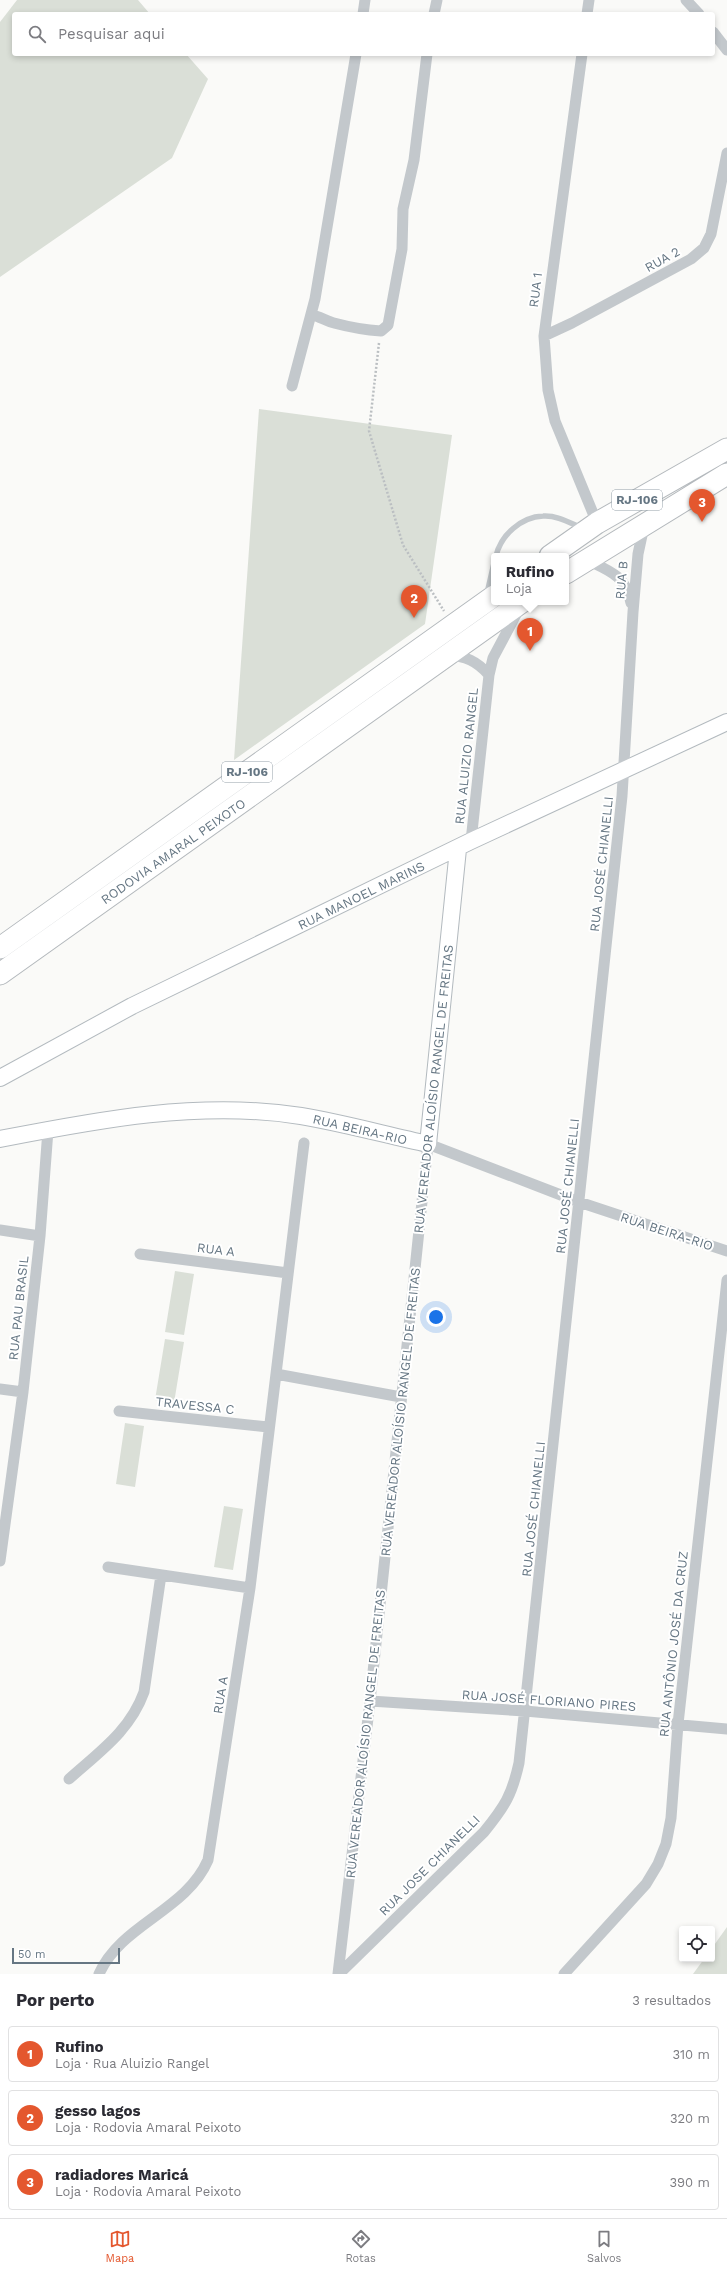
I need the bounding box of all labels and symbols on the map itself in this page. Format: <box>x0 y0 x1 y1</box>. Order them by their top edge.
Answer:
street label: RUA 2 <box>642 244 682 275</box>
street label: RUA 1 <box>526 272 545 308</box>
pin: 3 <box>689 489 715 522</box>
road number: RJ-106 <box>612 490 662 510</box>
street label: RUA B <box>612 560 631 600</box>
pin: 2 <box>401 585 427 618</box>
pin: 1 <box>517 618 543 651</box>
street label: RUA ALUIZIO RANGEL <box>452 687 481 825</box>
road number: RJ-106 <box>222 762 272 782</box>
street label: RODOVIA AMARAL PEIXOTO <box>98 796 248 907</box>
street label: RUA JOSÉ CHIANELLI <box>586 796 616 932</box>
street label: RUA MANOEL MARINS <box>295 858 427 933</box>
street label: RUA VEREADOR ALOÍSIO RANGEL DE FREITAS <box>410 944 456 1234</box>
street label: RUA BEIRA-RIO <box>311 1111 409 1148</box>
street label: RUA JOSÉ CHIANELLI <box>552 1118 582 1254</box>
street label: RUA BEIRA-RIO <box>619 1209 715 1254</box>
street label: RUA A <box>196 1240 236 1259</box>
street label: RUA PAU BRASIL <box>6 1255 31 1361</box>
street label: RUA VEREADOR ALOÍSIO RANGEL DE FREITAS <box>377 1267 423 1557</box>
your location <box>426 1307 446 1327</box>
street label: TRAVESSA C <box>155 1394 235 1417</box>
street label: RUA JOSÉ CHIANELLI <box>518 1441 548 1577</box>
street label: RUA ANTÔNIO JOSÉ DA CRUZ <box>655 1550 691 1738</box>
street label: RUA VEREADOR ALOÍSIO RANGEL DE FREITAS <box>342 1589 388 1879</box>
street label: RUA A <box>210 1675 231 1715</box>
street label: RUA JOSÉ FLORIANO PIRES <box>461 1686 637 1714</box>
street label: RUA JOSE CHIANELLI <box>376 1812 483 1919</box>
scale bar <box>12 1946 120 1965</box>

